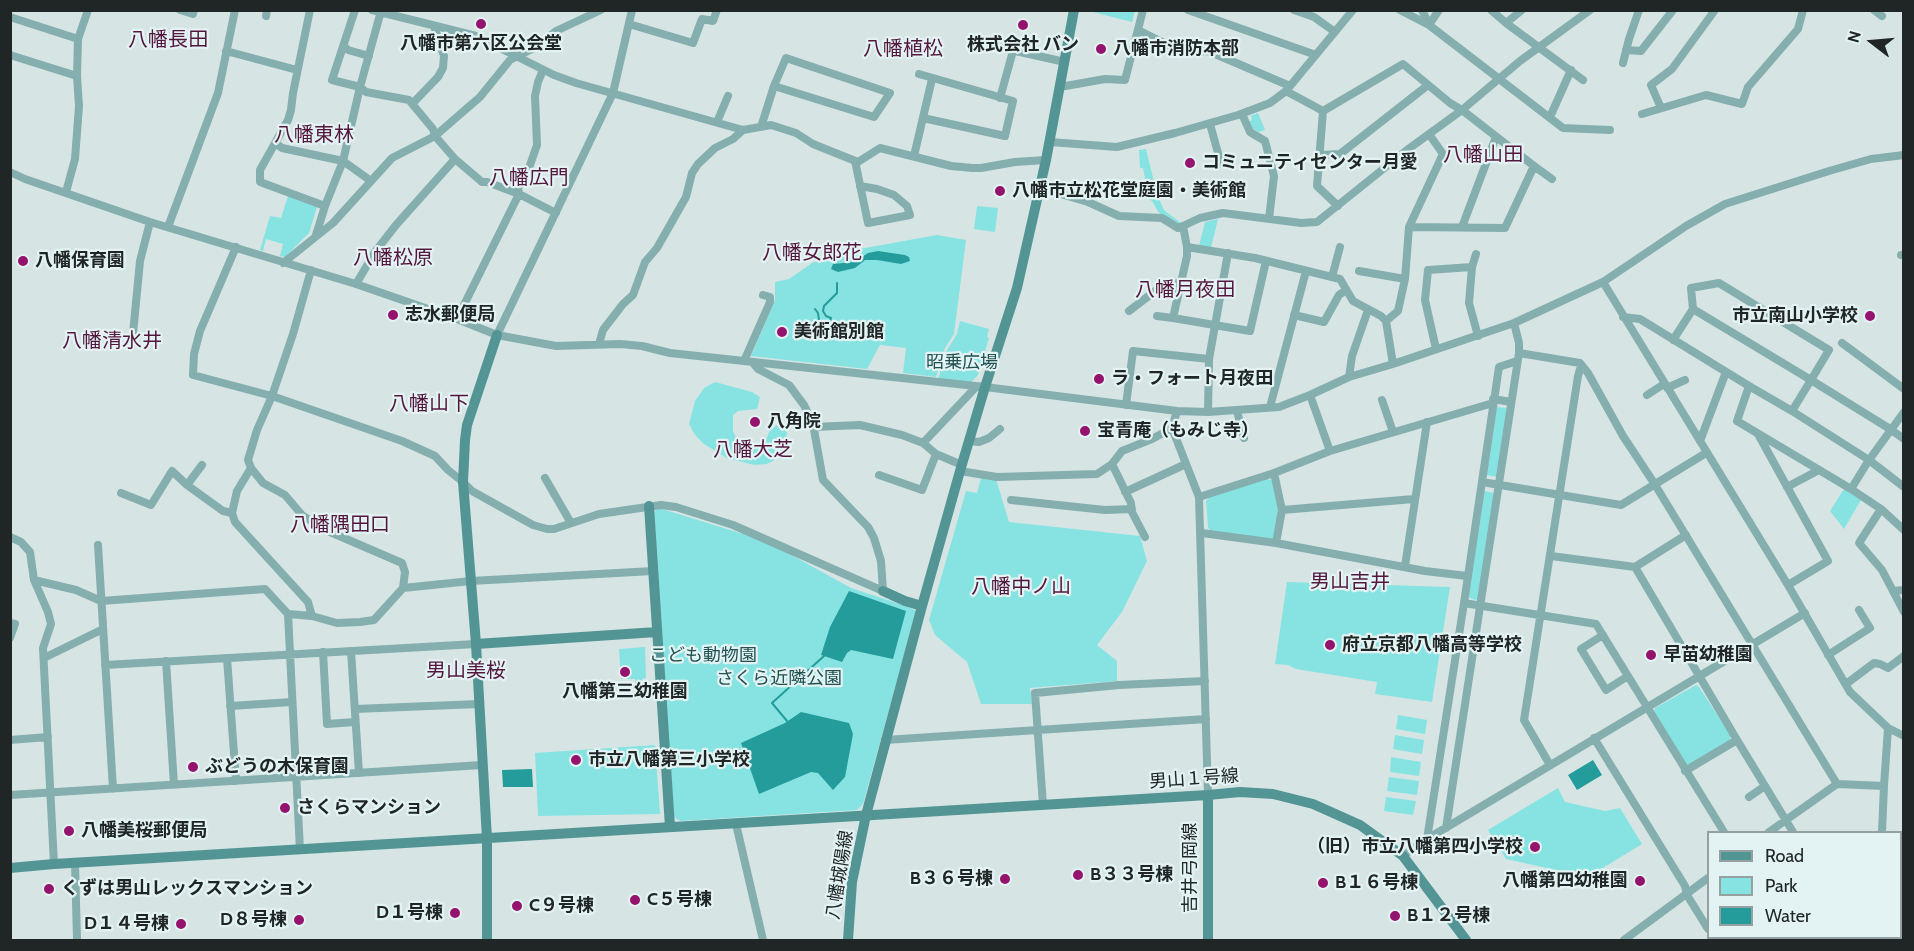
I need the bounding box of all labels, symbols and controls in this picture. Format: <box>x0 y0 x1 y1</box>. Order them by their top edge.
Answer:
north arrow <box>1842 12 1902 72</box>
marker: 八幡市第六区公会堂 <box>474 17 488 31</box>
marker: 株式会社 バン <box>1016 18 1030 32</box>
district label: 八幡長田 <box>128 28 208 52</box>
text: N <box>1844 29 1865 45</box>
place label: 八幡市第六区公会堂 <box>400 33 562 55</box>
place label: 株式会社 バン <box>967 34 1079 56</box>
district label: 八幡植松 <box>863 37 943 61</box>
place label: 八幡市消防本部 <box>1113 38 1239 60</box>
marker: 八幡市消防本部 <box>1094 42 1108 56</box>
district label: 八幡東林 <box>274 123 354 147</box>
district label: 八幡山田 <box>1443 143 1523 167</box>
place label: コミュニティセンター月愛 <box>1202 152 1418 174</box>
marker: コミュニティセンター月愛 <box>1183 156 1197 170</box>
district label: 八幡広門 <box>489 166 569 190</box>
place label: 八幡市立松花堂庭園・美術館 <box>1012 180 1246 202</box>
marker: 八幡市立松花堂庭園・美術館 <box>993 184 1007 198</box>
district label: 八幡女郎花 <box>762 241 862 265</box>
district label: 八幡松原 <box>353 246 433 270</box>
place label: 八幡保育園 <box>35 250 125 272</box>
marker: 八幡保育園 <box>16 254 30 268</box>
district label: 八幡月夜田 <box>1135 278 1235 302</box>
place label: 志水郵便局 <box>405 304 495 326</box>
place label: 市立南山小学校 <box>1732 305 1858 327</box>
marker: 志水郵便局 <box>386 308 400 322</box>
marker: 市立南山小学校 <box>1863 309 1877 323</box>
place label: 美術館別館 <box>794 321 884 343</box>
marker: 美術館別館 <box>775 325 789 339</box>
district label: 八幡清水井 <box>62 329 162 353</box>
park label: 昭乗広場 <box>926 352 998 374</box>
place label: ラ・フォート月夜田 <box>1111 368 1273 390</box>
marker: ラ・フォート月夜田 <box>1092 372 1106 386</box>
district label: 八幡山下 <box>389 392 469 416</box>
place label: 八角院 <box>767 411 821 433</box>
marker: 八角院 <box>748 415 762 429</box>
place label: 宝青庵（もみじ寺） <box>1097 420 1259 442</box>
marker: 宝青庵（もみじ寺） <box>1078 424 1092 438</box>
district label: 八幡大芝 <box>713 438 793 462</box>
district label: 八幡隅田口 <box>290 513 390 537</box>
district label: 男山吉井 <box>1310 570 1390 594</box>
district label: 八幡中ノ山 <box>971 575 1071 599</box>
place label: 府立京都八幡高等学校 <box>1342 634 1522 656</box>
marker: 府立京都八幡高等学校 <box>1323 638 1337 652</box>
place label: 早苗幼稚園 <box>1663 644 1753 666</box>
park label: こども動物園 <box>649 645 757 667</box>
marker: 早苗幼稚園 <box>1644 648 1658 662</box>
district label: 男山美桜 <box>426 659 506 683</box>
marker: 八幡第三幼稚園 <box>618 665 632 679</box>
park label: さくら近隣公園 <box>716 668 842 690</box>
place label: 八幡第三幼稚園 <box>562 681 688 703</box>
place label: 市立八幡第三小学校 <box>588 749 750 771</box>
marker: 市立八幡第三小学校 <box>569 753 583 767</box>
place label: ぶどうの木保育園 <box>205 756 349 778</box>
marker: ぶどうの木保育園 <box>186 760 200 774</box>
street label: 男山１号線 <box>1148 765 1240 793</box>
place label: さくらマンション <box>297 797 441 819</box>
marker: さくらマンション <box>278 801 292 815</box>
place label: 八幡美桜郵便局 <box>81 820 207 842</box>
street label: 吉井弓岡線 <box>1180 823 1202 913</box>
marker: 八幡美桜郵便局 <box>62 824 76 838</box>
street label: 八幡城陽線 <box>822 829 858 921</box>
legend <box>1707 831 1902 939</box>
place label: （旧）市立八幡第四小学校 <box>1307 836 1523 858</box>
marker: （旧）市立八幡第四小学校 <box>1528 840 1542 854</box>
text: Road <box>1765 845 1804 867</box>
place label: B３３号棟 <box>1090 864 1173 886</box>
place label: B３６号棟 <box>910 868 993 890</box>
marker: B３３号棟 <box>1071 868 1085 882</box>
place label: 八幡第四幼稚園 <box>1502 870 1628 892</box>
marker: B３６号棟 <box>998 872 1012 886</box>
place label: B１６号棟 <box>1335 872 1418 894</box>
marker: 八幡第四幼稚園 <box>1633 874 1647 888</box>
text: Park <box>1765 875 1797 897</box>
marker: B１６号棟 <box>1316 876 1330 890</box>
place label: くずは男山レックスマンション <box>61 878 313 900</box>
marker: くずは男山レックスマンション <box>42 882 56 896</box>
place label: C５号棟 <box>647 889 712 911</box>
marker: C５号棟 <box>628 893 642 907</box>
place label: C９号棟 <box>529 895 594 917</box>
marker: C９号棟 <box>510 899 524 913</box>
place label: D１号棟 <box>376 902 443 924</box>
place label: B１２号棟 <box>1407 905 1490 927</box>
text: Water <box>1765 905 1811 927</box>
marker: D１号棟 <box>448 906 462 920</box>
place label: D８号棟 <box>220 909 287 931</box>
marker: B１２号棟 <box>1388 909 1402 923</box>
place label: D１４号棟 <box>84 913 169 935</box>
marker: D８号棟 <box>292 913 306 927</box>
marker: D１４号棟 <box>174 917 188 931</box>

